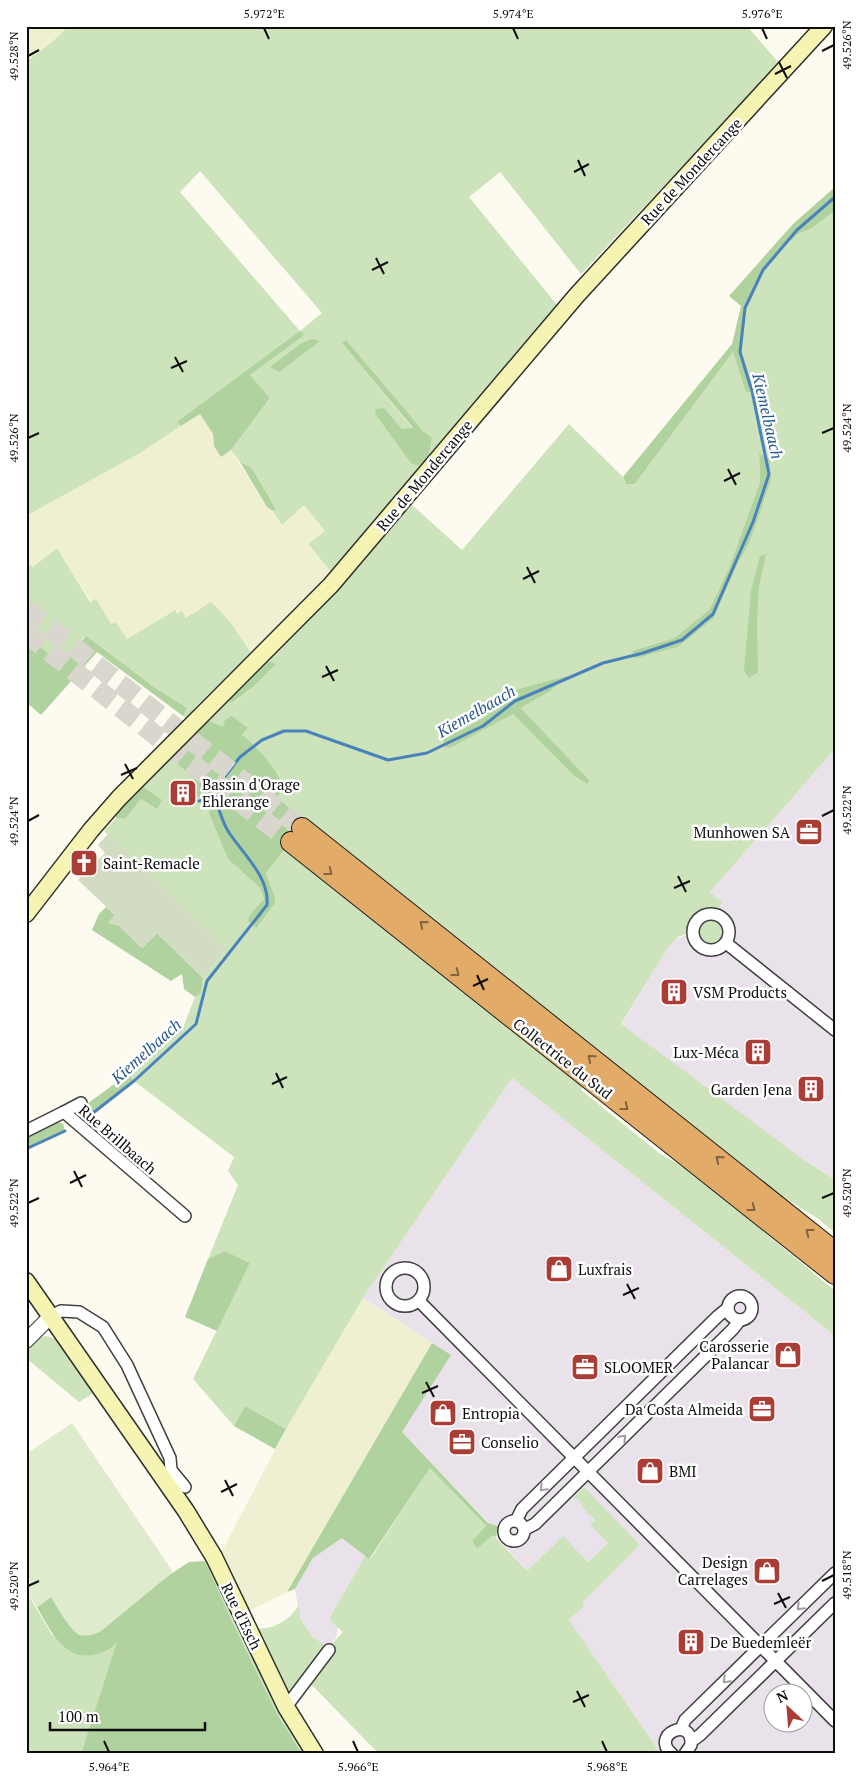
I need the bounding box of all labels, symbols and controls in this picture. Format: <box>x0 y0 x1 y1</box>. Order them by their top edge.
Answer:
text: 5.972°E <box>243 6 285 21</box>
text: 5.974°E <box>492 6 534 21</box>
text: 5.976°E <box>741 6 783 21</box>
text: 49.526°N <box>839 20 854 70</box>
text: 49.528°N <box>6 31 21 81</box>
street label: Rue de Mondercange <box>636 113 746 229</box>
water label: Kiemelbaach <box>747 370 789 461</box>
text: 49.524°N <box>839 403 854 453</box>
text: 49.526°N <box>6 413 21 463</box>
street label: Rue de Mondercange <box>371 415 477 535</box>
water label: Kiemelbaach <box>432 680 519 743</box>
place label: Bassin d'Orage Ehlerange <box>202 774 300 811</box>
building icon: Bassin d'Orage Ehlerange <box>168 778 198 808</box>
text: 49.522°N <box>839 785 854 835</box>
text: 49.524°N <box>6 796 21 846</box>
office icon: Munhowen SA <box>794 817 824 847</box>
place label: Munhowen SA <box>693 822 791 842</box>
church icon: Saint-Remacle <box>69 848 99 878</box>
place label: Saint-Remacle <box>103 853 200 873</box>
one-way arrow <box>323 867 332 875</box>
one-way arrow <box>420 922 429 930</box>
one-way arrow <box>450 968 459 976</box>
building icon: VSM Products <box>659 977 689 1007</box>
place label: VSM Products <box>693 982 787 1002</box>
street label: Collectrice du Sud <box>509 1013 617 1103</box>
water label: Kiemelbaach <box>105 1014 186 1089</box>
building icon: Lux-Méca <box>743 1037 773 1067</box>
place label: Lux-Méca <box>673 1042 739 1062</box>
one-way arrow <box>588 1055 597 1064</box>
building icon: Garden Jena <box>796 1074 826 1104</box>
place label: Garden Jena <box>711 1079 792 1099</box>
street label: Rue Brillbaach <box>75 1100 161 1178</box>
one-way arrow <box>619 1102 628 1111</box>
one-way arrow <box>715 1156 724 1165</box>
text: 49.520°N <box>839 1168 854 1218</box>
text: 49.522°N <box>6 1178 21 1228</box>
one-way arrow <box>746 1203 755 1211</box>
one-way arrow <box>806 1228 815 1237</box>
shop icon: Luxfrais <box>544 1254 574 1284</box>
place label: Luxfrais <box>578 1259 632 1279</box>
place label: Carosserie Palancar <box>699 1336 769 1373</box>
shop icon: Carosserie Palancar <box>773 1340 803 1370</box>
office icon: SLOOMER <box>570 1352 600 1382</box>
place label: SLOOMER <box>604 1357 674 1377</box>
office icon: Da Costa Almeida <box>747 1394 777 1424</box>
shop icon: Entropia <box>428 1398 458 1428</box>
place label: Da Costa Almeida <box>625 1399 743 1419</box>
place label: Entropia <box>462 1403 520 1423</box>
office icon: Conselio <box>447 1427 477 1457</box>
place label: Conselio <box>481 1432 539 1452</box>
one-way arrow <box>617 1435 626 1444</box>
shop icon: BMI <box>635 1456 665 1486</box>
place label: BMI <box>669 1461 697 1481</box>
one-way arrow <box>540 1482 549 1491</box>
text: 49.518°N <box>839 1550 854 1600</box>
place label: Design Carrelages <box>678 1552 748 1589</box>
shop icon: Design Carrelages <box>752 1556 782 1586</box>
text: 49.520°N <box>6 1561 21 1611</box>
street label: Rue d'Esch <box>217 1579 267 1653</box>
one-way arrow <box>797 1601 806 1610</box>
building icon: De Buedemleër <box>676 1627 706 1657</box>
place label: De Buedemleër <box>710 1632 812 1652</box>
one-way arrow <box>723 1675 732 1684</box>
north arrow <box>764 1682 814 1732</box>
text: N <box>773 1685 791 1707</box>
scale bar <box>50 1700 205 1732</box>
text: 100 m <box>58 1706 99 1726</box>
text: 5.964°E <box>88 1759 130 1774</box>
text: 5.966°E <box>337 1759 379 1774</box>
text: 5.968°E <box>586 1759 628 1774</box>

